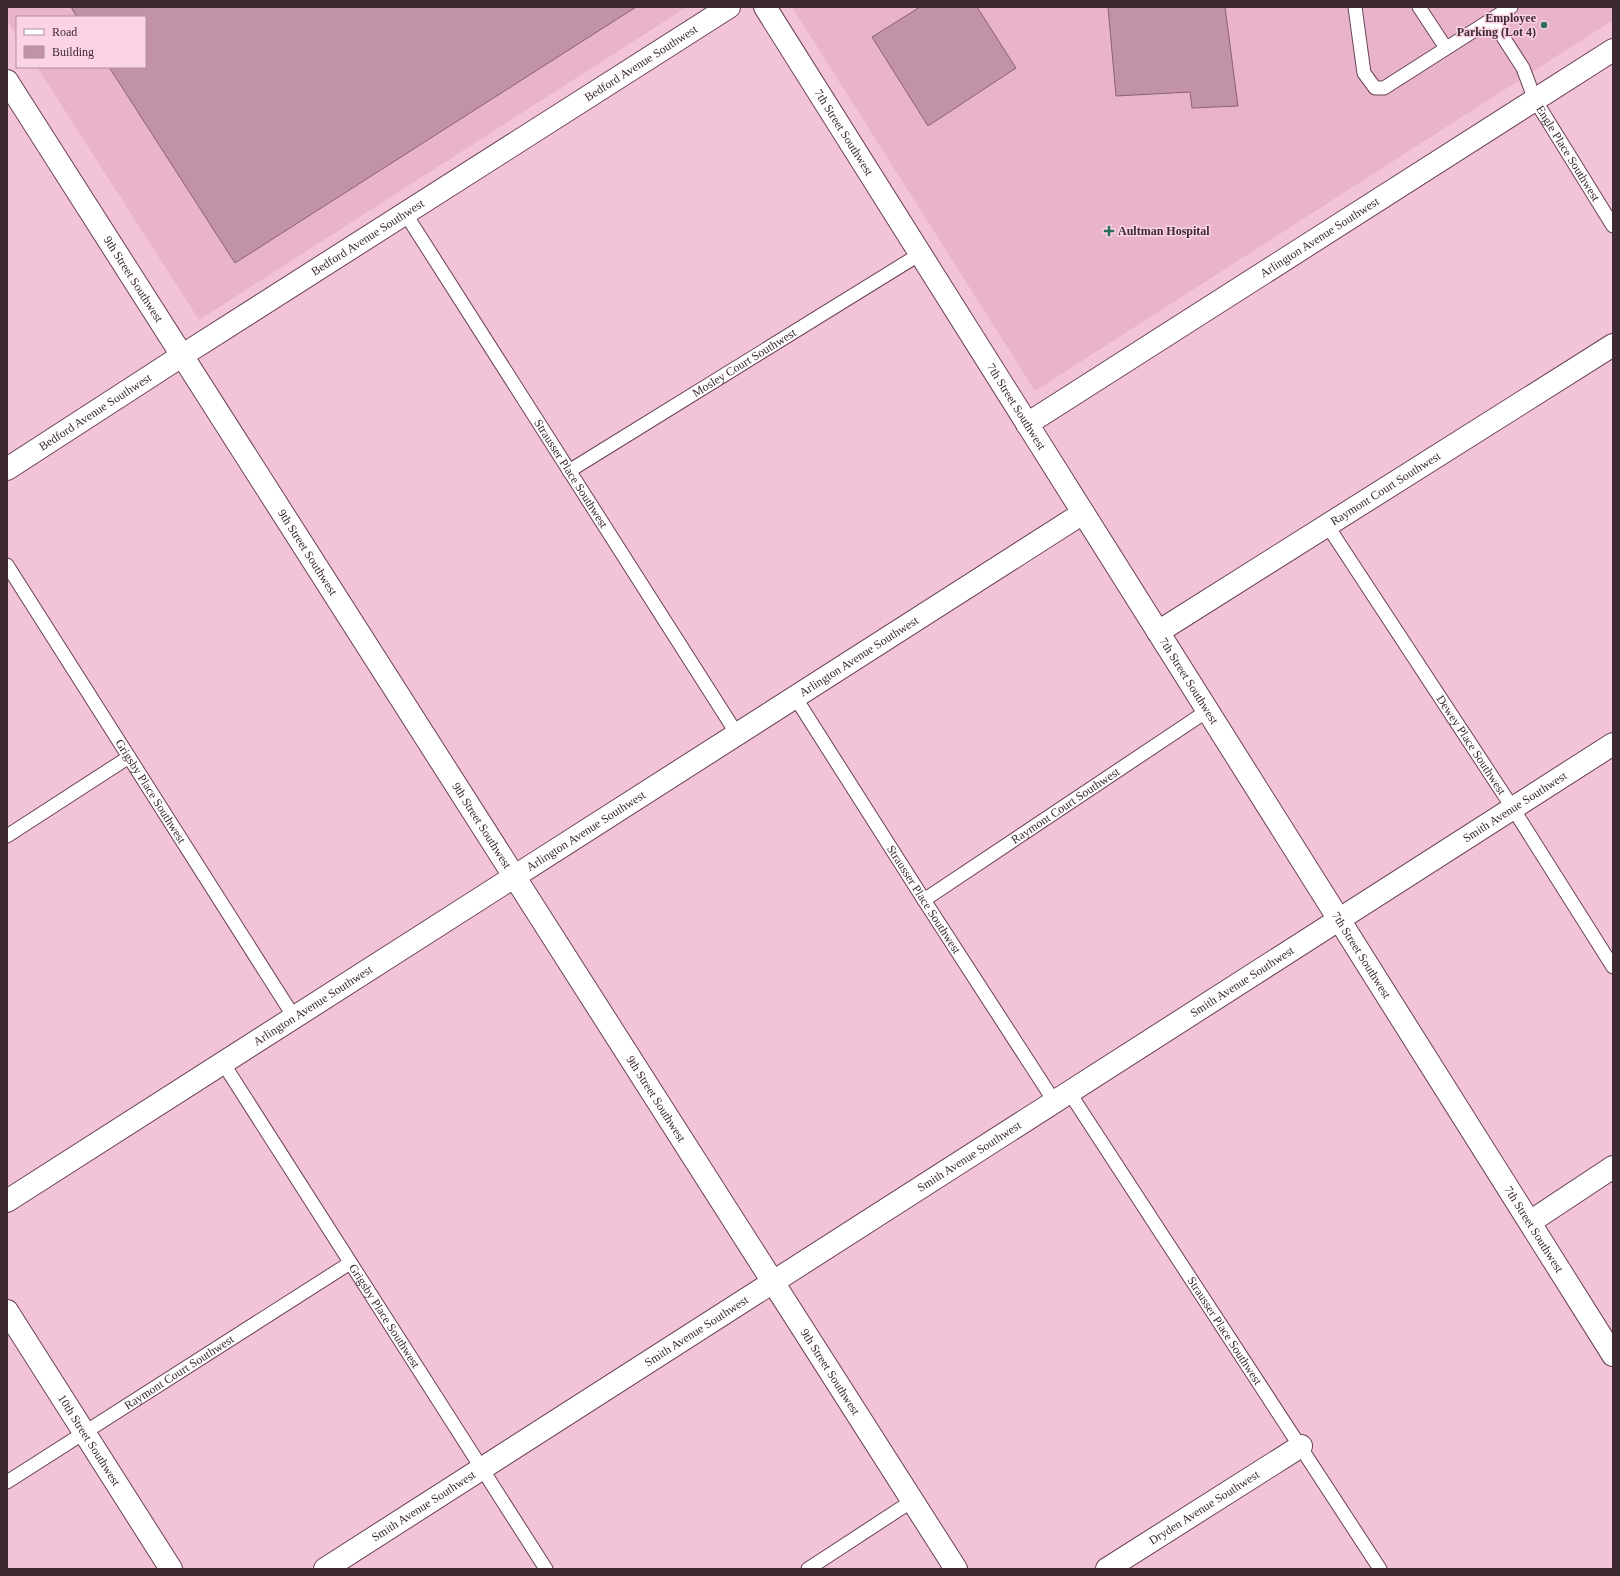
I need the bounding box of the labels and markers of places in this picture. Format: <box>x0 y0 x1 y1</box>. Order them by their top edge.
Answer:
place label: Employee Parking (Lot 4) <box>1457 11 1537 39</box>
marker: Employee Parking (Lot 4) <box>1539 20 1549 30</box>
place label: Aultman Hospital <box>1118 224 1210 238</box>
marker: Aultman Hospital <box>1103 225 1115 237</box>

